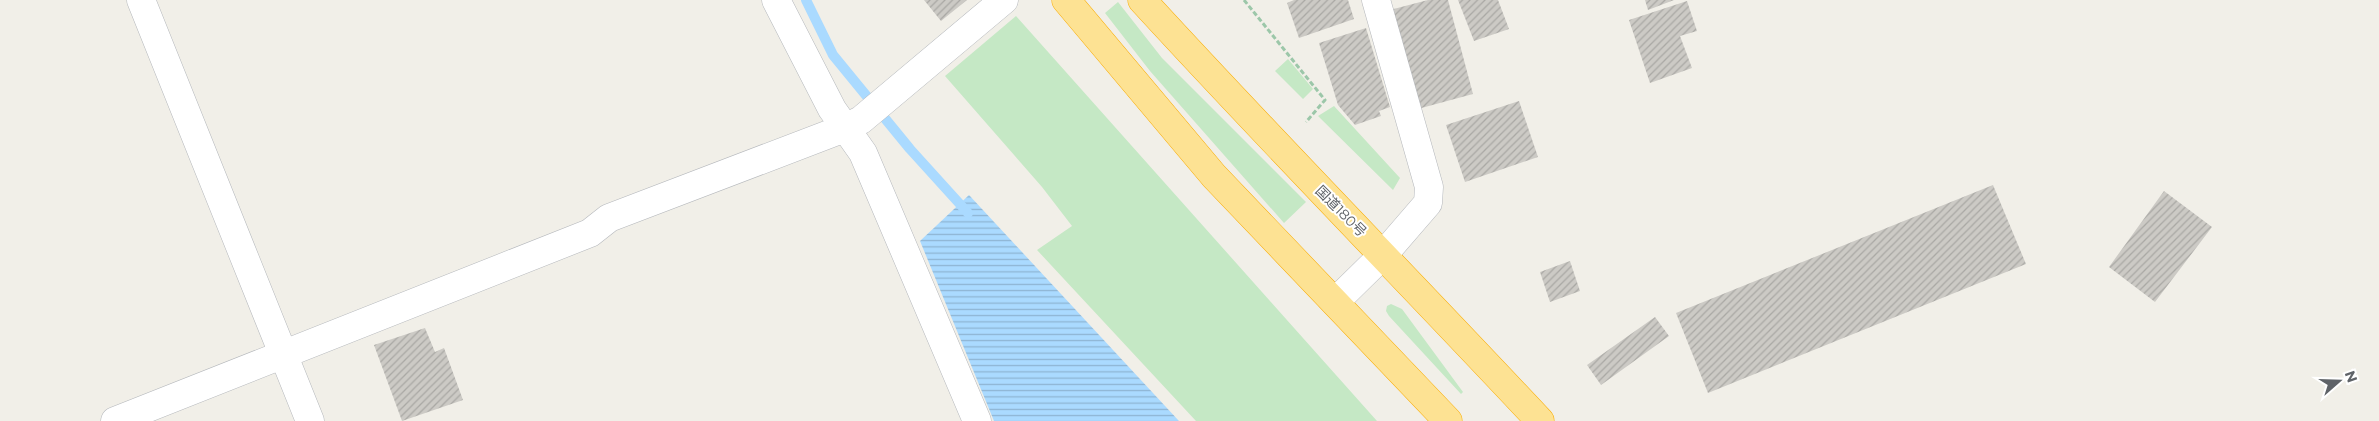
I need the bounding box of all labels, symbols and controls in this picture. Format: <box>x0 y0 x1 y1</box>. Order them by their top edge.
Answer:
street label: 国道180号 <box>1312 182 1370 240</box>
north arrow <box>2314 356 2364 406</box>
text: N <box>2341 368 2362 385</box>

